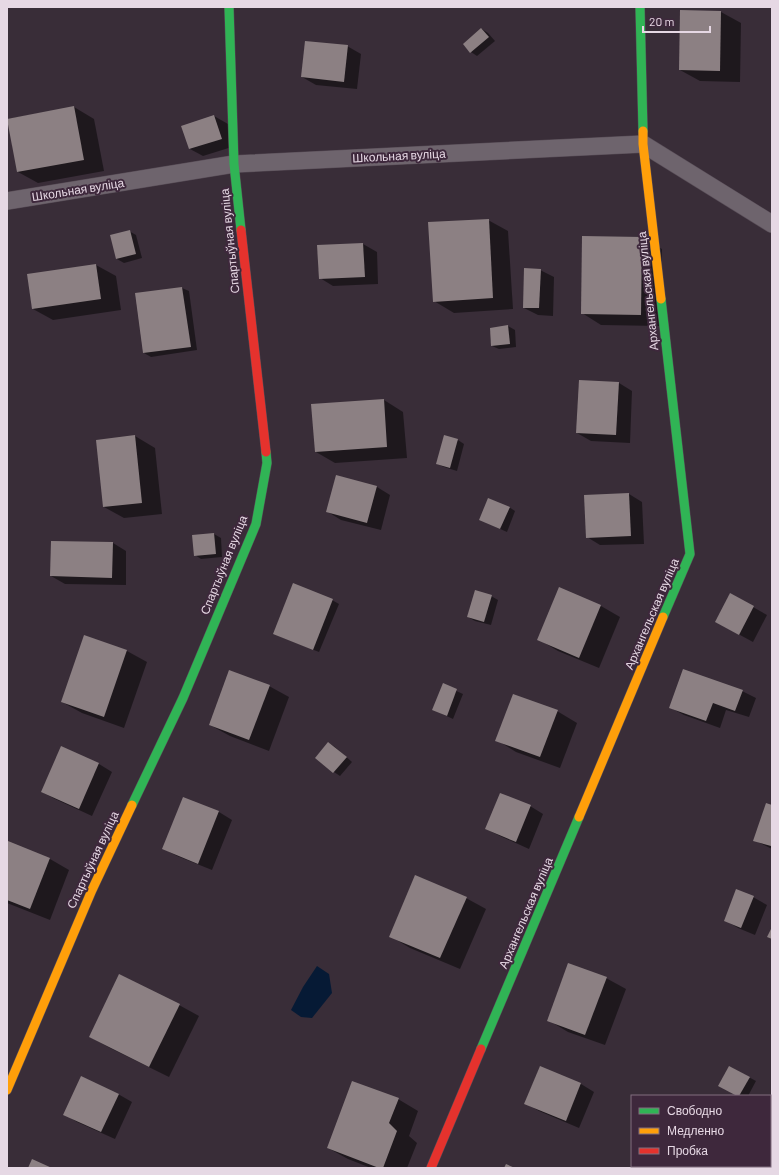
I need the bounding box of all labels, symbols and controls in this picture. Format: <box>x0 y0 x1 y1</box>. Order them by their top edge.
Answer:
scale bar <box>643 8 710 34</box>
text: 20 m <box>649 14 675 28</box>
street label: Школьная вуліца <box>352 146 446 165</box>
street label: Школьная вуліца <box>31 175 125 204</box>
street label: Спартыўная вуліца <box>216 187 242 294</box>
street label: Архангельская вуліца <box>634 231 661 351</box>
street label: Спартыўная вуліца <box>197 513 250 617</box>
street label: Архангельская вуліца <box>621 556 682 672</box>
street label: Спартыўная вуліца <box>63 808 122 911</box>
street label: Архангельская вуліца <box>495 855 556 971</box>
legend <box>631 1095 771 1167</box>
text: Свободно <box>667 1103 722 1118</box>
text: Медленно <box>667 1123 724 1138</box>
text: Пробка <box>667 1143 708 1158</box>

